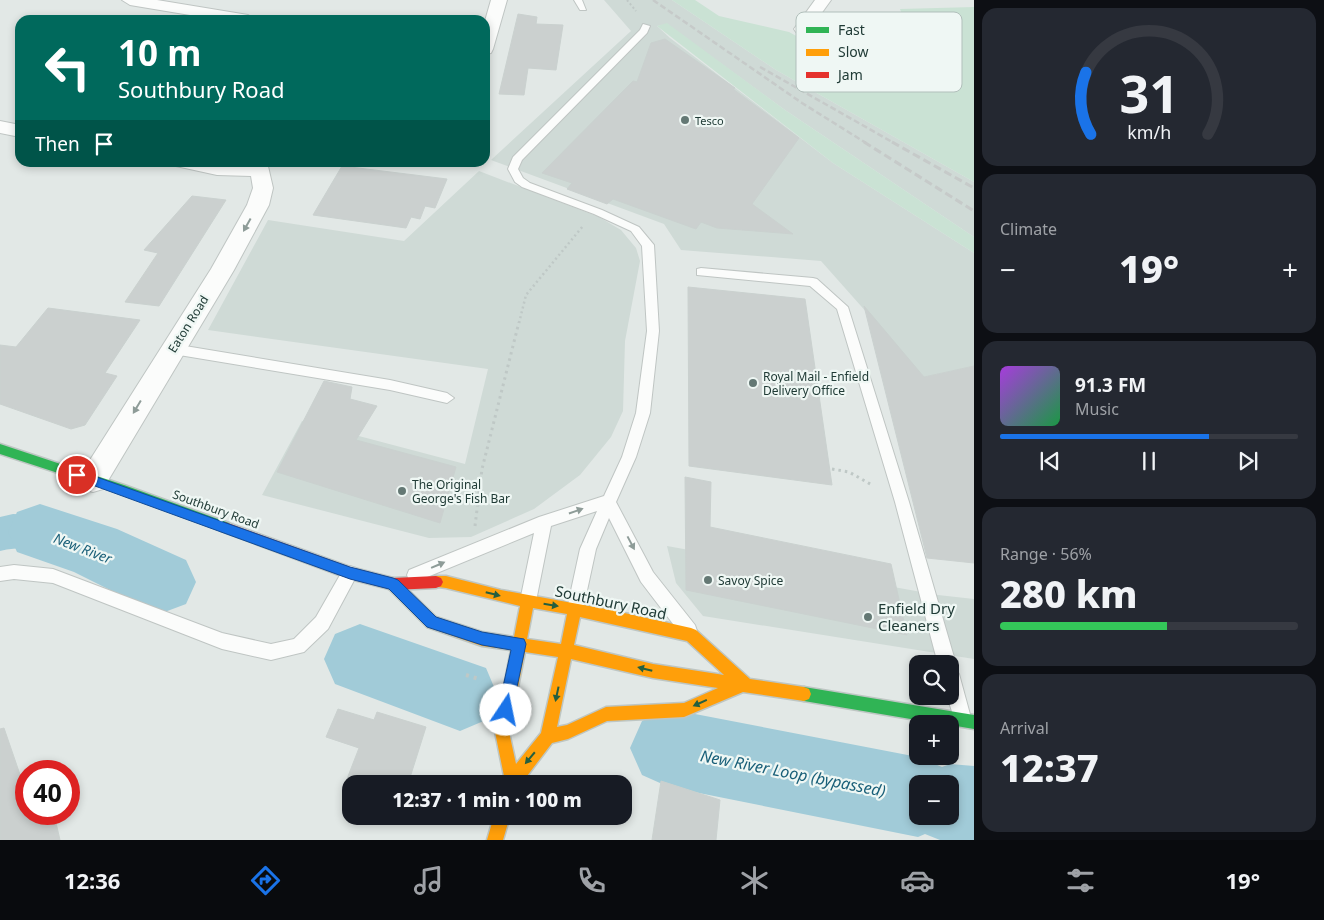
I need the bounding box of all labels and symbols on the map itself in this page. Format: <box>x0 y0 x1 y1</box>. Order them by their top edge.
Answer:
legend <box>796 12 962 92</box>
text: Fast <box>838 20 865 39</box>
text: Slow <box>838 42 869 61</box>
text: Jam <box>836 65 863 84</box>
place label: Tesco <box>695 113 724 128</box>
marker: Tesco <box>679 114 691 126</box>
one-way arrow <box>243 218 251 232</box>
street label: Eaton Road <box>164 292 212 356</box>
place label: Royal Mail - Enfield Delivery Office <box>763 368 869 399</box>
marker: Royal Mail - Enfield Delivery Office <box>747 377 759 389</box>
one-way arrow <box>133 401 142 414</box>
pin <box>56 454 98 496</box>
place label: The Original George's Fish Bar <box>412 476 510 507</box>
street label: Southbury Road <box>170 485 262 533</box>
marker: The Original George's Fish Bar <box>396 485 408 497</box>
one-way arrow <box>568 507 583 515</box>
water label: New River <box>51 528 115 568</box>
one-way arrow <box>627 536 635 551</box>
one-way arrow <box>431 561 446 569</box>
place label: Savoy Spice <box>718 572 784 589</box>
marker: Savoy Spice <box>702 574 714 586</box>
street label: Southbury Road <box>553 580 669 624</box>
one-way arrow <box>486 590 501 598</box>
place label: Enfield Dry Cleaners <box>878 598 955 635</box>
one-way arrow <box>544 602 560 610</box>
marker: Enfield Dry Cleaners <box>862 611 874 623</box>
one-way arrow <box>637 665 652 673</box>
position arrow <box>479 683 531 735</box>
one-way arrow <box>553 686 561 701</box>
one-way arrow <box>693 700 707 708</box>
water label: New River Loop (bypassed) <box>699 744 887 802</box>
one-way arrow <box>525 751 536 764</box>
speed limit sign: 40 <box>15 760 80 825</box>

